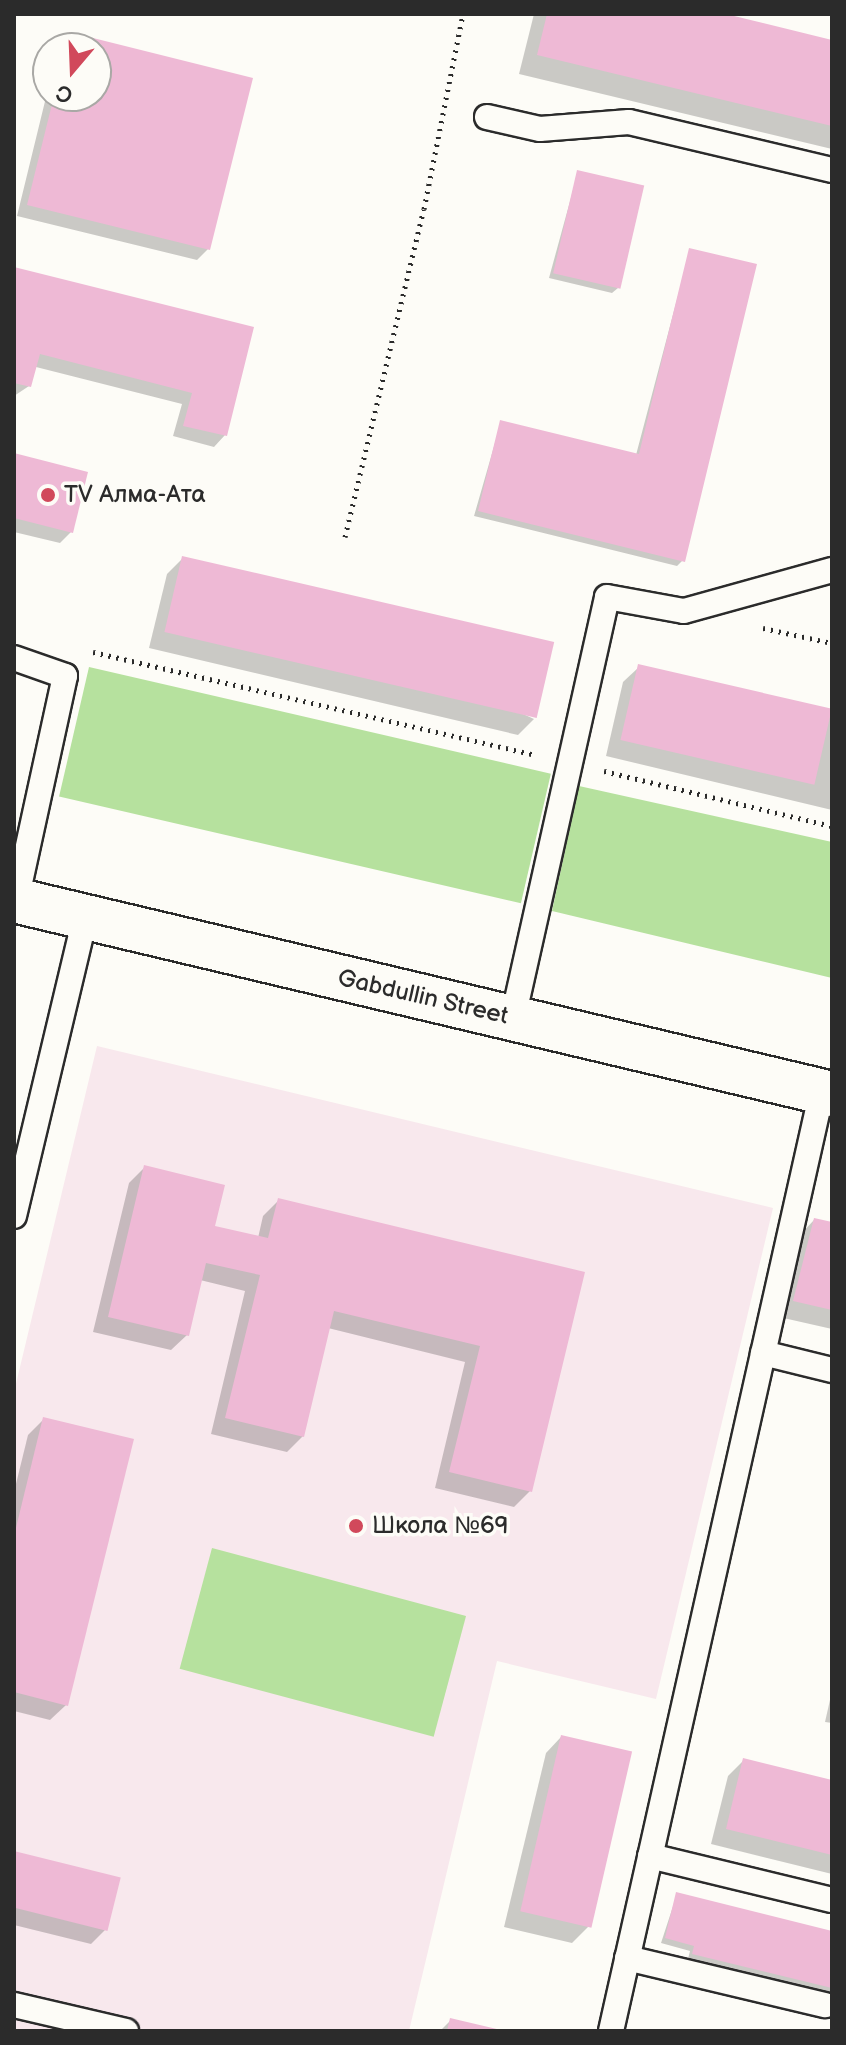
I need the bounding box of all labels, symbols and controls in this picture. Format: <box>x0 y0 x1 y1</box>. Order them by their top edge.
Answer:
north arrow <box>32 32 112 112</box>
text: С <box>53 78 76 109</box>
place label: ТV Алма-Ата <box>64 481 206 509</box>
marker: ТV Алма-Ата <box>39 486 57 504</box>
street label: Gabdullin Street <box>335 963 511 1031</box>
place label: Школа №69 <box>372 1512 508 1540</box>
marker: Школа №69 <box>347 1517 365 1535</box>

